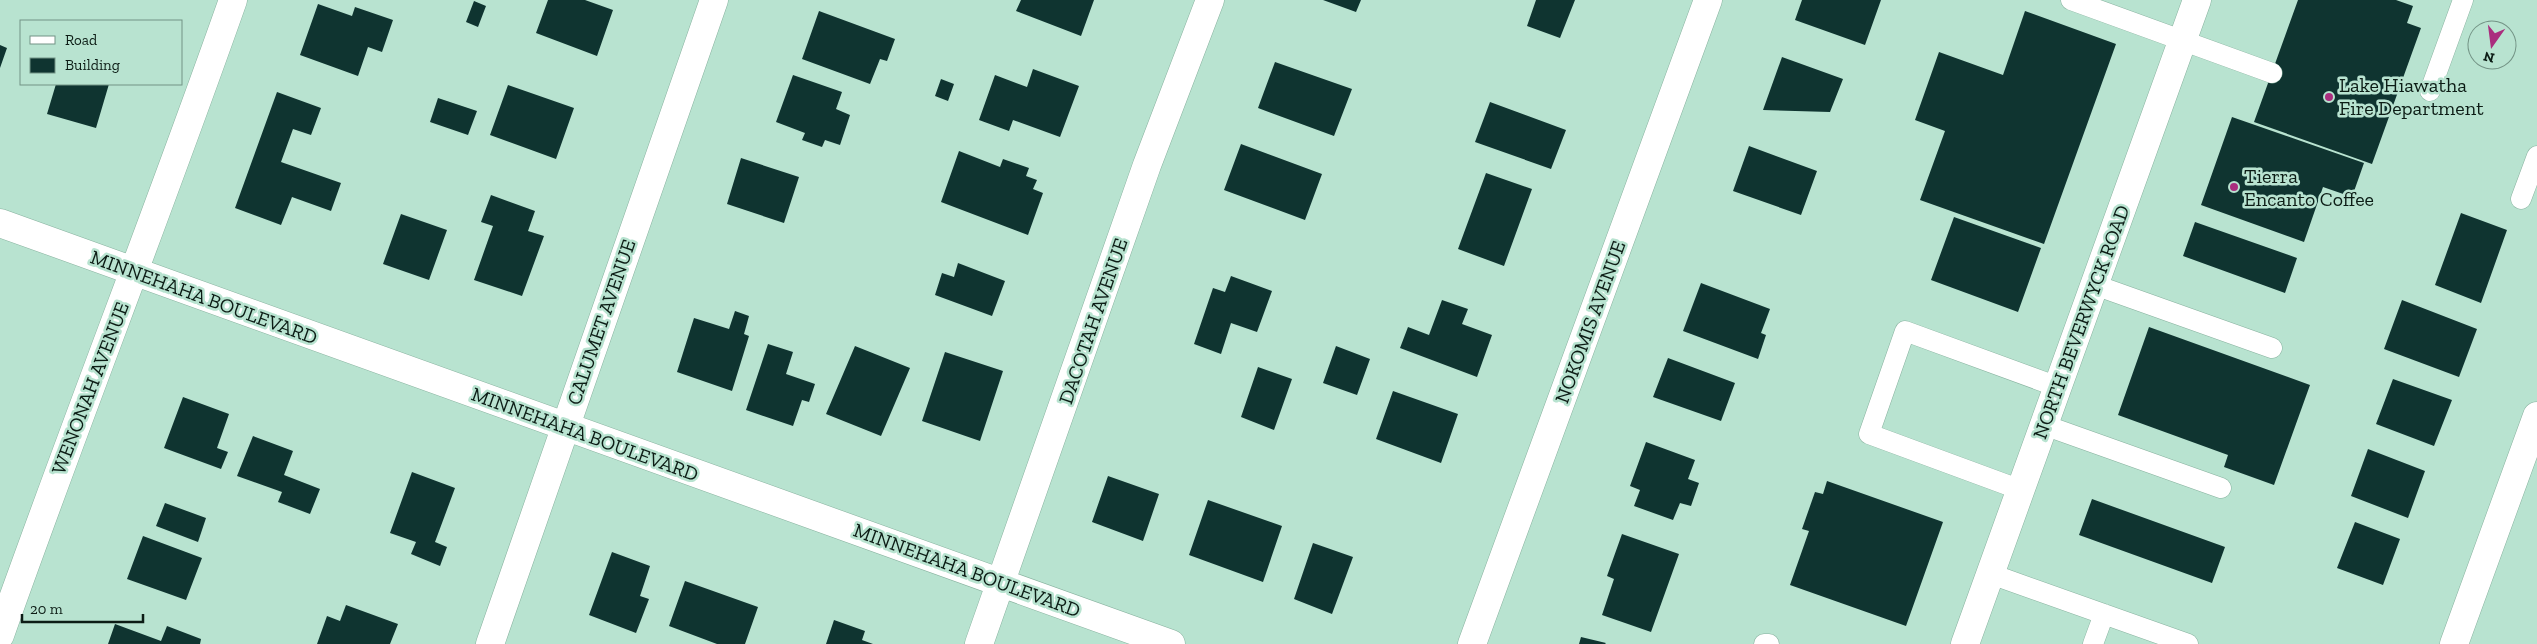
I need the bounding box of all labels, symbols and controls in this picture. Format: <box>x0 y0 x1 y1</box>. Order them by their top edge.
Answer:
legend <box>20 20 182 85</box>
north arrow <box>2467 20 2517 70</box>
text: Road <box>65 31 98 49</box>
text: N <box>2481 48 2496 67</box>
text: Building <box>65 56 120 74</box>
place label: Lake Hiawatha Fire Department <box>2339 73 2484 120</box>
marker: Lake Hiawatha Fire Department <box>2323 91 2335 103</box>
place label: Tierra Encanto Coffee <box>2244 164 2374 211</box>
marker: Tierra Encanto Coffee <box>2228 181 2240 193</box>
street label: NORTH BEVERWYCK ROAD <box>2027 202 2135 442</box>
street label: DACOTAH AVENUE <box>1053 235 1133 407</box>
street label: CALUMET AVENUE <box>561 236 641 408</box>
street label: NOKOMIS AVENUE <box>1549 237 1631 407</box>
street label: MINNEHAHA BOULEVARD <box>87 245 321 349</box>
street label: WENONAH AVENUE <box>46 298 134 478</box>
street label: MINNEHAHA BOULEVARD <box>468 382 702 486</box>
street label: MINNEHAHA BOULEVARD <box>850 518 1084 622</box>
scale bar <box>22 592 144 624</box>
text: 20 m <box>30 600 63 618</box>

